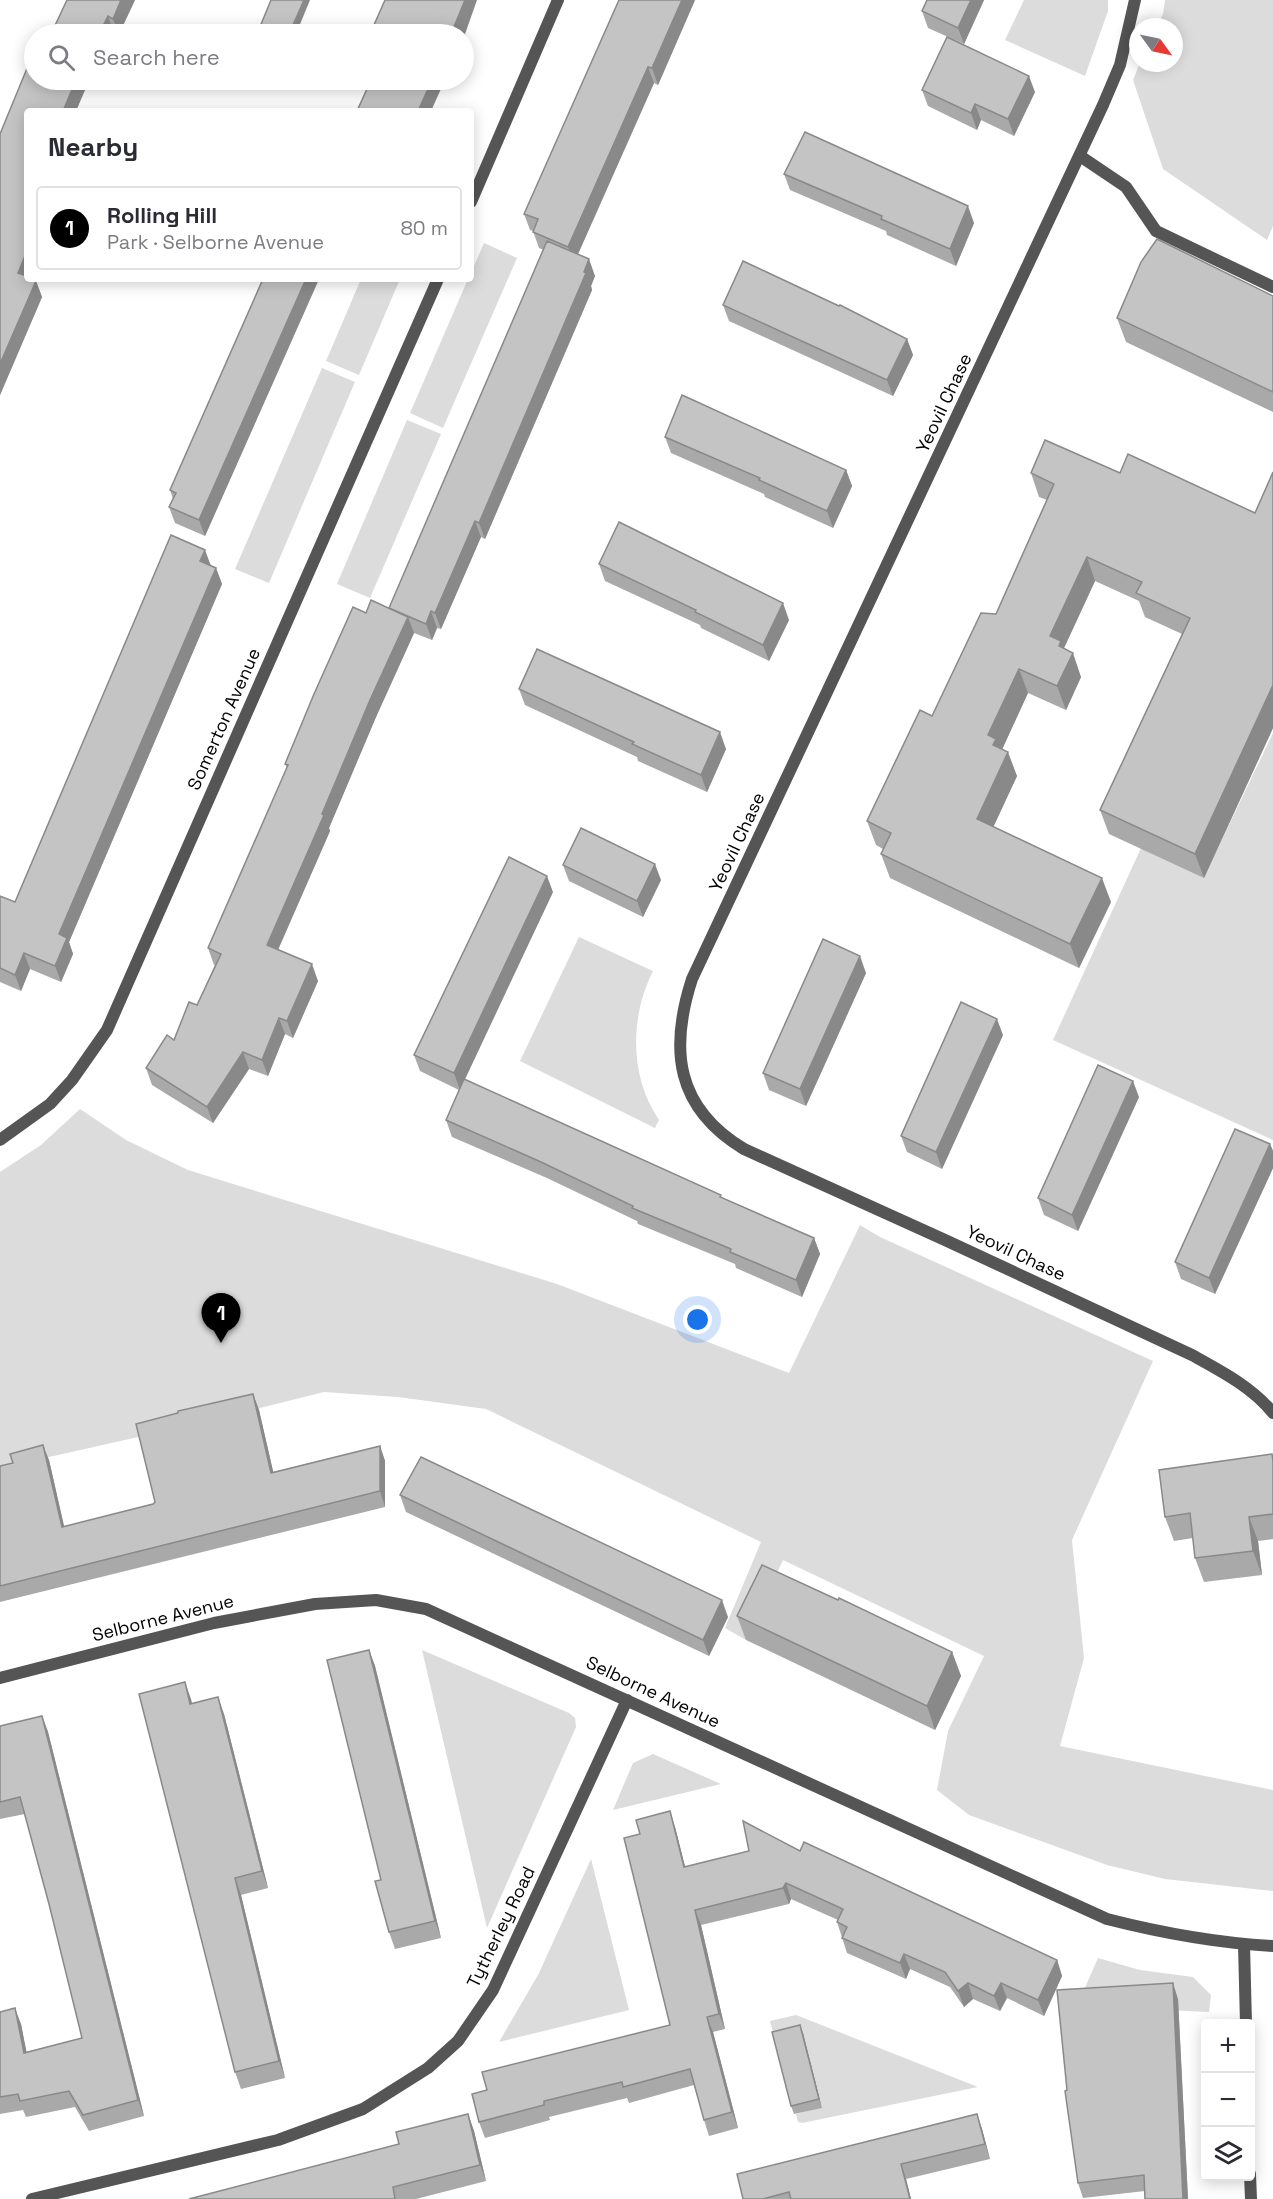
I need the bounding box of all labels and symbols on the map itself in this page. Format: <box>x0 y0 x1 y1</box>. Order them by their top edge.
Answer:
north arrow <box>1129 18 1183 72</box>
street label: Yeovil Chase <box>911 349 977 456</box>
street label: Somerton Avenue <box>182 644 265 793</box>
street label: Yeovil Chase <box>704 788 770 895</box>
street label: Yeovil Chase <box>963 1220 1070 1286</box>
pin: 1 <box>202 1294 240 1343</box>
your location <box>683 1305 712 1334</box>
street label: Selborne Avenue <box>90 1589 236 1646</box>
street label: Selborne Avenue <box>583 1650 724 1733</box>
street label: Tytherley Road <box>461 1862 540 1991</box>

